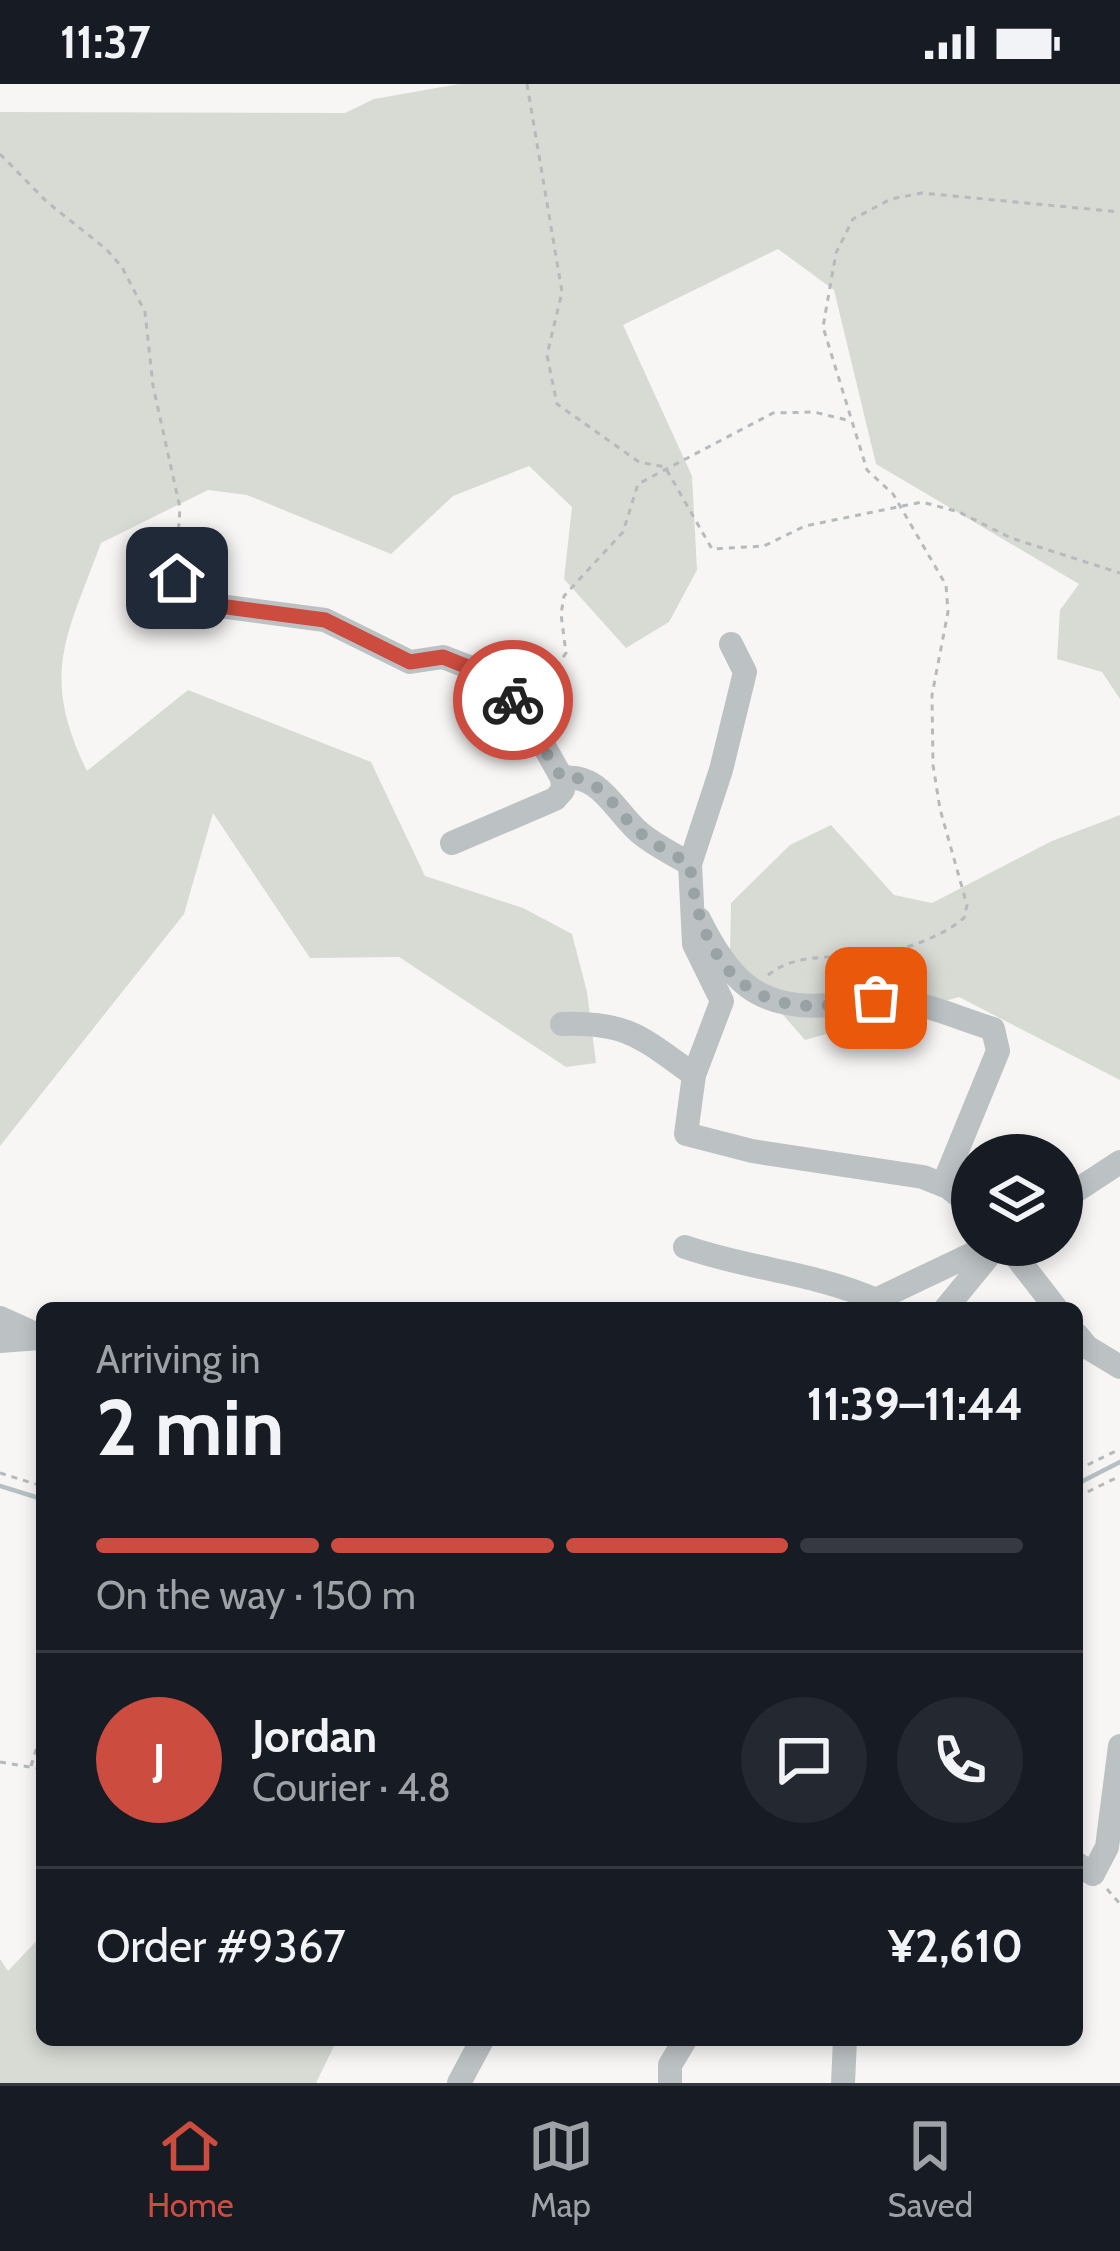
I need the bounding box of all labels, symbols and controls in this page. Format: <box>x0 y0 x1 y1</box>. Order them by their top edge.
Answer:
text: 11:37 <box>60 15 150 69</box>
pin <box>126 527 228 629</box>
icon: home <box>144 545 210 611</box>
courier <box>453 640 573 760</box>
icon: bike <box>480 667 546 733</box>
pin <box>825 947 927 1049</box>
icon: bag <box>843 965 909 1031</box>
map controls <box>951 1134 1083 1266</box>
button: layers <box>951 1134 1083 1266</box>
text: Arriving in <box>96 1335 260 1383</box>
text: 11:39–11:44 <box>807 1377 1023 1431</box>
text: 2 min <box>96 1380 284 1475</box>
text: On the way · 150 m <box>96 1571 416 1619</box>
button: chat <box>741 1697 867 1823</box>
button: phone <box>897 1697 1023 1823</box>
text: Jordan <box>252 1709 377 1763</box>
text: J <box>153 1733 165 1787</box>
text: Courier · 4.8 <box>252 1763 451 1811</box>
text: Order #9367 <box>96 1919 346 1973</box>
text: ¥2,610 <box>888 1919 1023 1973</box>
tab: Home <box>147 2113 234 2225</box>
tab: Map <box>528 2113 594 2225</box>
tab: Saved <box>887 2113 973 2225</box>

